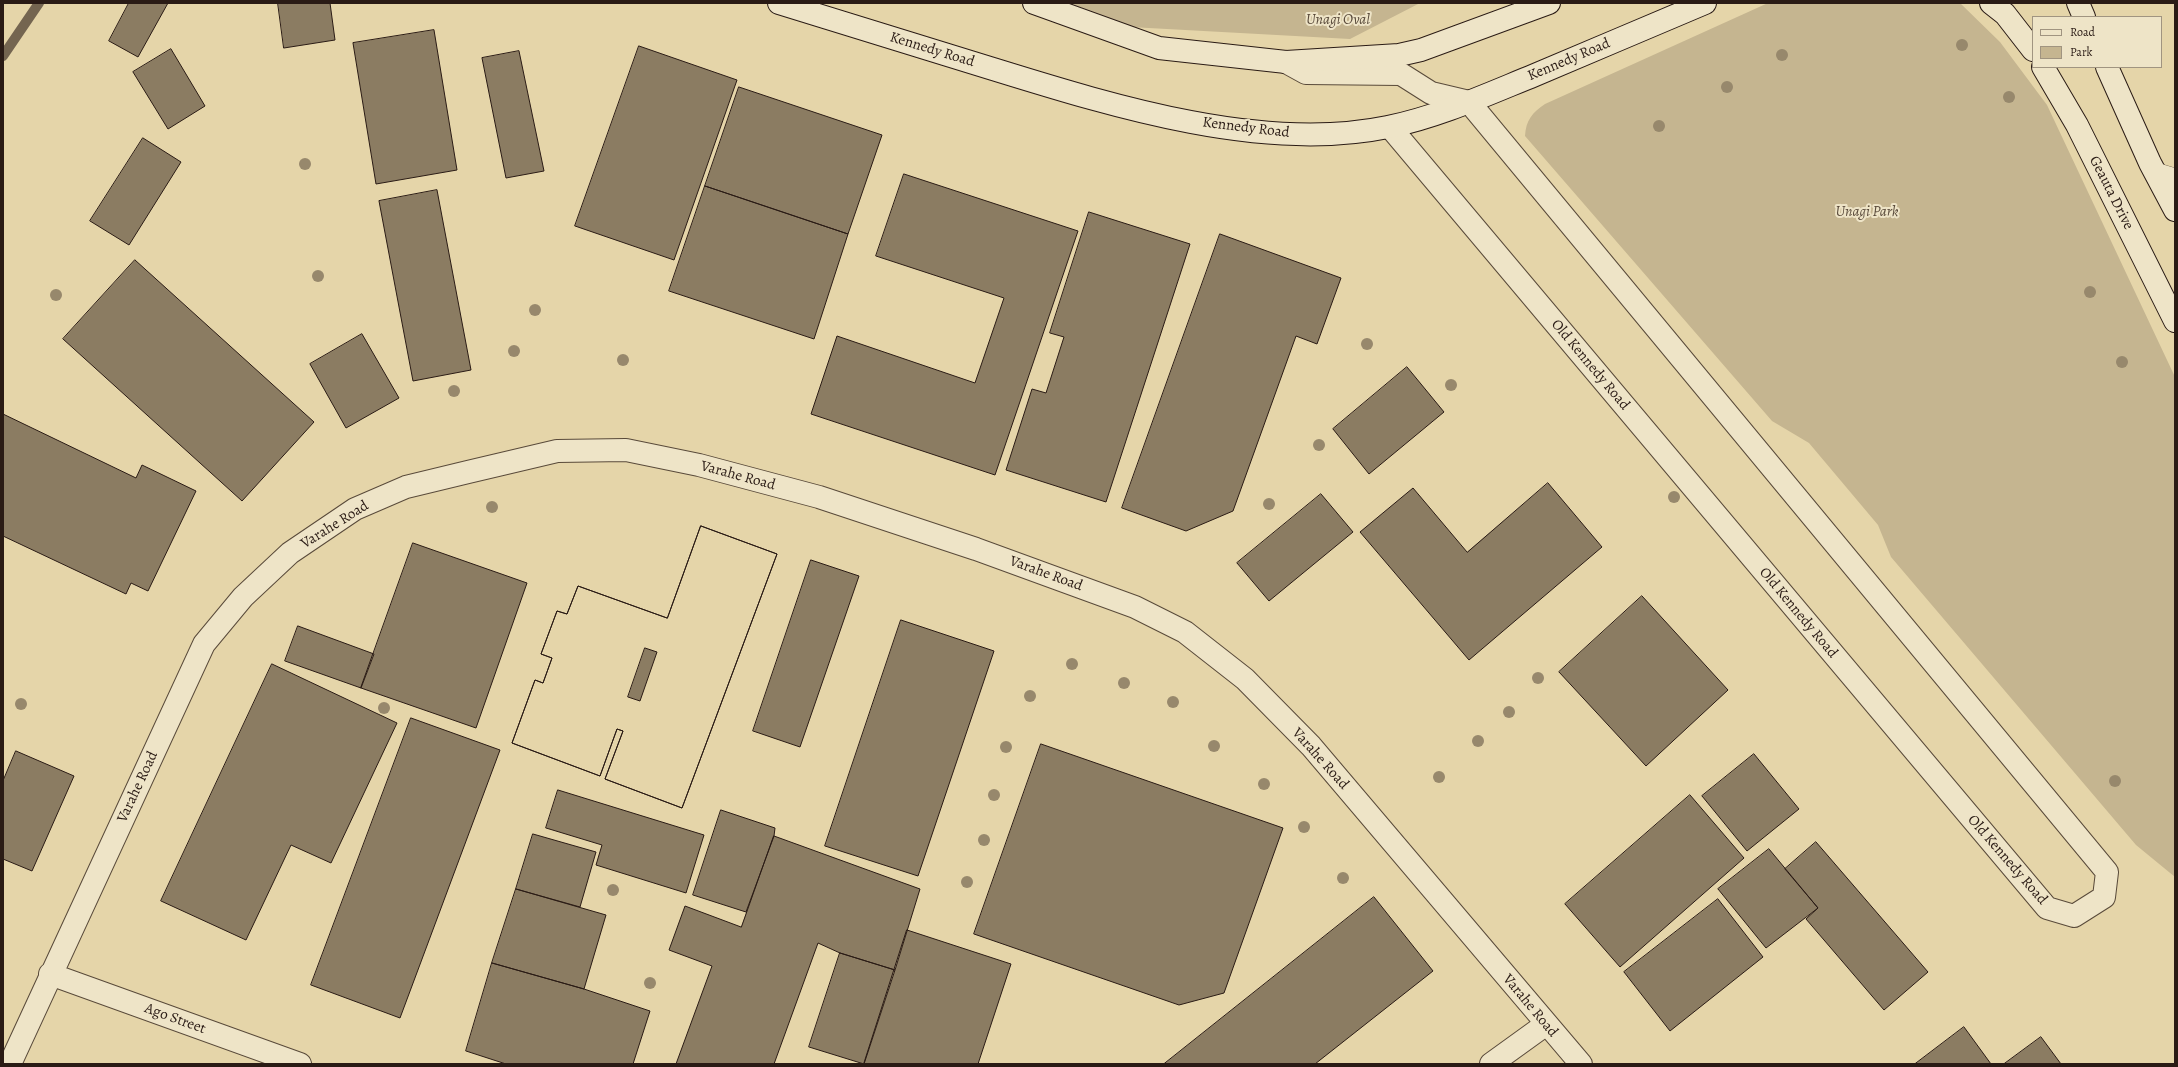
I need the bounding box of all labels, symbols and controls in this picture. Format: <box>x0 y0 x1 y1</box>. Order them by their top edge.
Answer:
park label: Unagi Oval <box>1306 11 1370 29</box>
legend <box>2032 16 2162 68</box>
text: Road <box>2070 24 2095 40</box>
street label: Kennedy Road <box>887 29 977 71</box>
street label: Kennedy Road <box>1525 35 1613 85</box>
text: Park <box>2070 44 2093 60</box>
street label: Kennedy Road <box>1201 114 1291 142</box>
street label: Geauta Drive <box>2085 153 2137 233</box>
park label: Unagi Park <box>1835 203 1899 221</box>
street label: Old Kennedy Road <box>1547 316 1633 414</box>
street label: Varahe Road <box>699 457 777 495</box>
street label: Varahe Road <box>298 497 372 553</box>
street label: Varahe Road <box>1007 552 1085 596</box>
street label: Old Kennedy Road <box>1755 564 1841 662</box>
street label: Varahe Road <box>1288 725 1352 793</box>
street label: Varahe Road <box>114 749 162 825</box>
street label: Old Kennedy Road <box>1963 812 2051 908</box>
street label: Varahe Road <box>1499 971 1561 1041</box>
street label: Ago Street <box>142 1000 208 1038</box>

